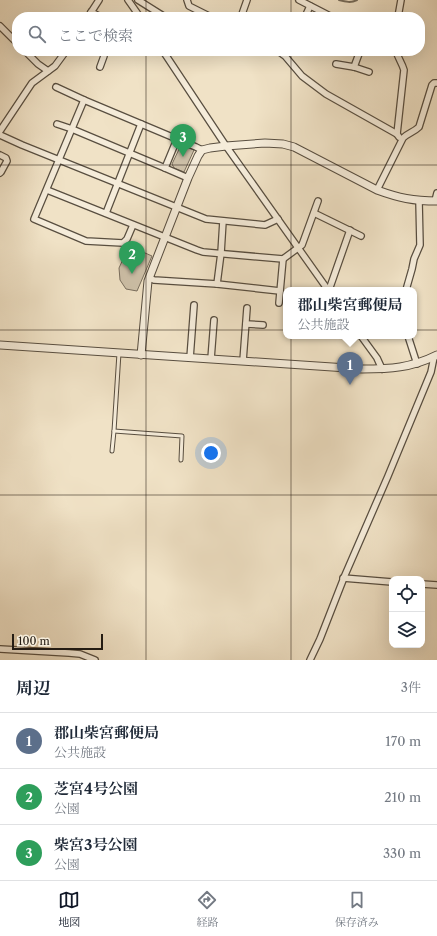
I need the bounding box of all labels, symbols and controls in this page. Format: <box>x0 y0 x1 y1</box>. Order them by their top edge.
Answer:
search box <box>12 12 425 56</box>
icon: search <box>26 23 48 45</box>
text: ここで検索 <box>58 26 133 45</box>
pin: 3 <box>170 124 196 157</box>
pin: 2 <box>119 241 145 274</box>
popup <box>283 287 417 339</box>
text: 郡山柴宮郵便局 <box>297 295 403 314</box>
text: 公共施設 <box>297 316 350 332</box>
pin: 1 <box>337 352 363 385</box>
your location <box>201 443 221 463</box>
map controls <box>389 576 425 648</box>
button: locate <box>389 576 425 612</box>
button: layers <box>389 612 425 648</box>
scale bar <box>12 632 103 651</box>
text: 100 m <box>18 634 50 648</box>
text: 周辺 <box>16 678 50 698</box>
text: 3件 <box>401 679 421 695</box>
text: 郡山柴宮郵便局 <box>54 723 159 742</box>
text: 1 <box>26 733 32 749</box>
text: 170 m <box>385 733 421 749</box>
text: 公共施設 <box>54 744 106 760</box>
text: 芝宮4号公園 <box>54 779 138 798</box>
text: 2 <box>25 789 33 805</box>
text: 210 m <box>384 789 421 805</box>
text: 公園 <box>54 800 80 816</box>
text: 柴宮3号公園 <box>54 835 137 854</box>
text: 3 <box>25 845 33 861</box>
text: 330 m <box>383 845 421 861</box>
text: 公園 <box>54 856 80 872</box>
tab: 地図 <box>58 889 80 929</box>
tab: 経路 <box>196 889 218 929</box>
tab: 保存済み <box>335 889 379 929</box>

